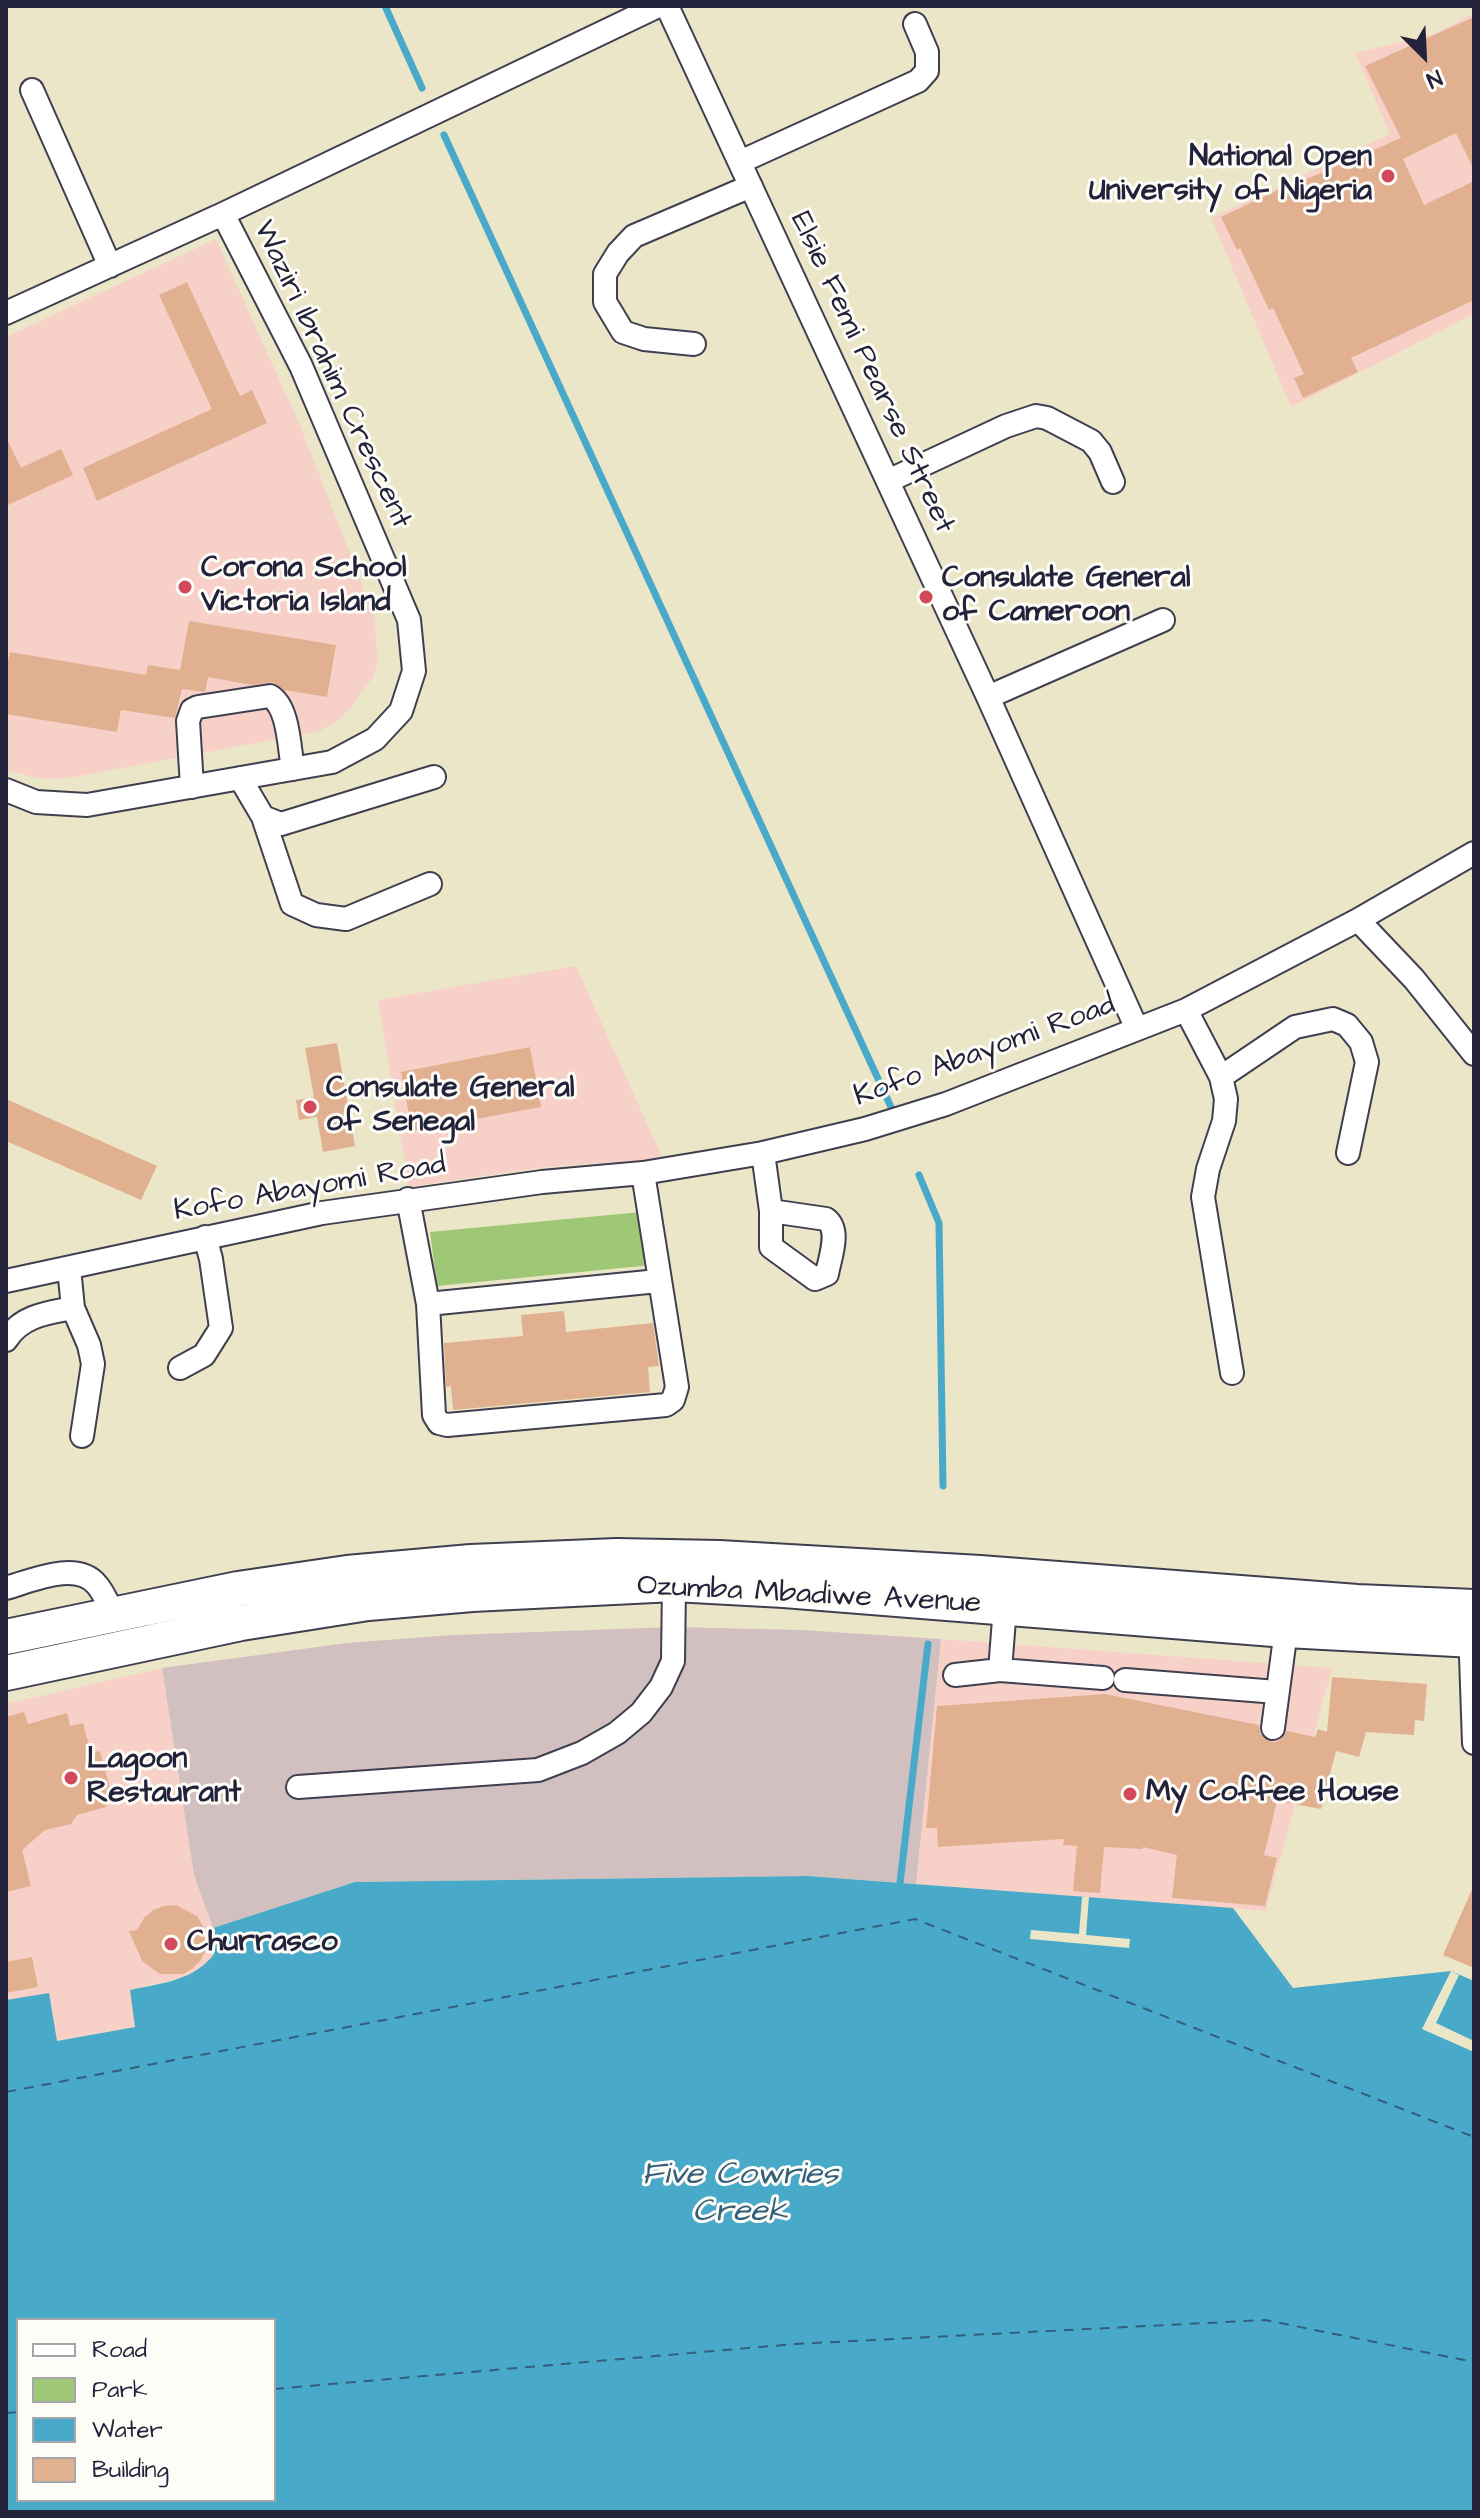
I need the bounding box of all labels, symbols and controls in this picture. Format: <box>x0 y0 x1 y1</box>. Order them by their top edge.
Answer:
north arrow <box>1384 16 1464 96</box>
text: N <box>1421 61 1447 95</box>
place label: National Open University of Nigeria <box>1089 141 1372 212</box>
marker: National Open University of Nigeria <box>1379 167 1397 185</box>
street label: Elsie Femi Pearse Street <box>781 207 961 539</box>
street label: Waziri Ibrahim Crescent <box>244 215 418 535</box>
place label: Corona School Victoria Island <box>201 552 406 622</box>
place label: Consulate General of Cameroon <box>942 562 1191 632</box>
marker: Corona School Victoria Island <box>176 578 194 596</box>
marker: Consulate General of Cameroon <box>917 588 935 606</box>
street label: Kofo Abayomi Road <box>850 988 1120 1116</box>
place label: Consulate General of Senegal <box>326 1072 575 1142</box>
marker: Consulate General of Senegal <box>301 1098 319 1116</box>
street label: Kofo Abayomi Road <box>171 1147 449 1231</box>
street label: Ozumba Mbadiwe Avenue <box>636 1569 982 1623</box>
place label: Lagoon Restaurant <box>87 1743 241 1814</box>
marker: Lagoon Restaurant <box>62 1769 80 1787</box>
place label: My Coffee House <box>1146 1776 1399 1812</box>
marker: My Coffee House <box>1121 1785 1139 1803</box>
place label: Churrasco <box>187 1926 338 1962</box>
marker: Churrasco <box>162 1935 180 1953</box>
water label: Five Cowries Creek <box>642 2157 838 2232</box>
legend <box>16 2318 276 2502</box>
text: Road <box>92 2333 147 2367</box>
text: Park <box>92 2373 148 2407</box>
text: Water <box>92 2413 163 2447</box>
text: Building <box>92 2453 169 2487</box>

